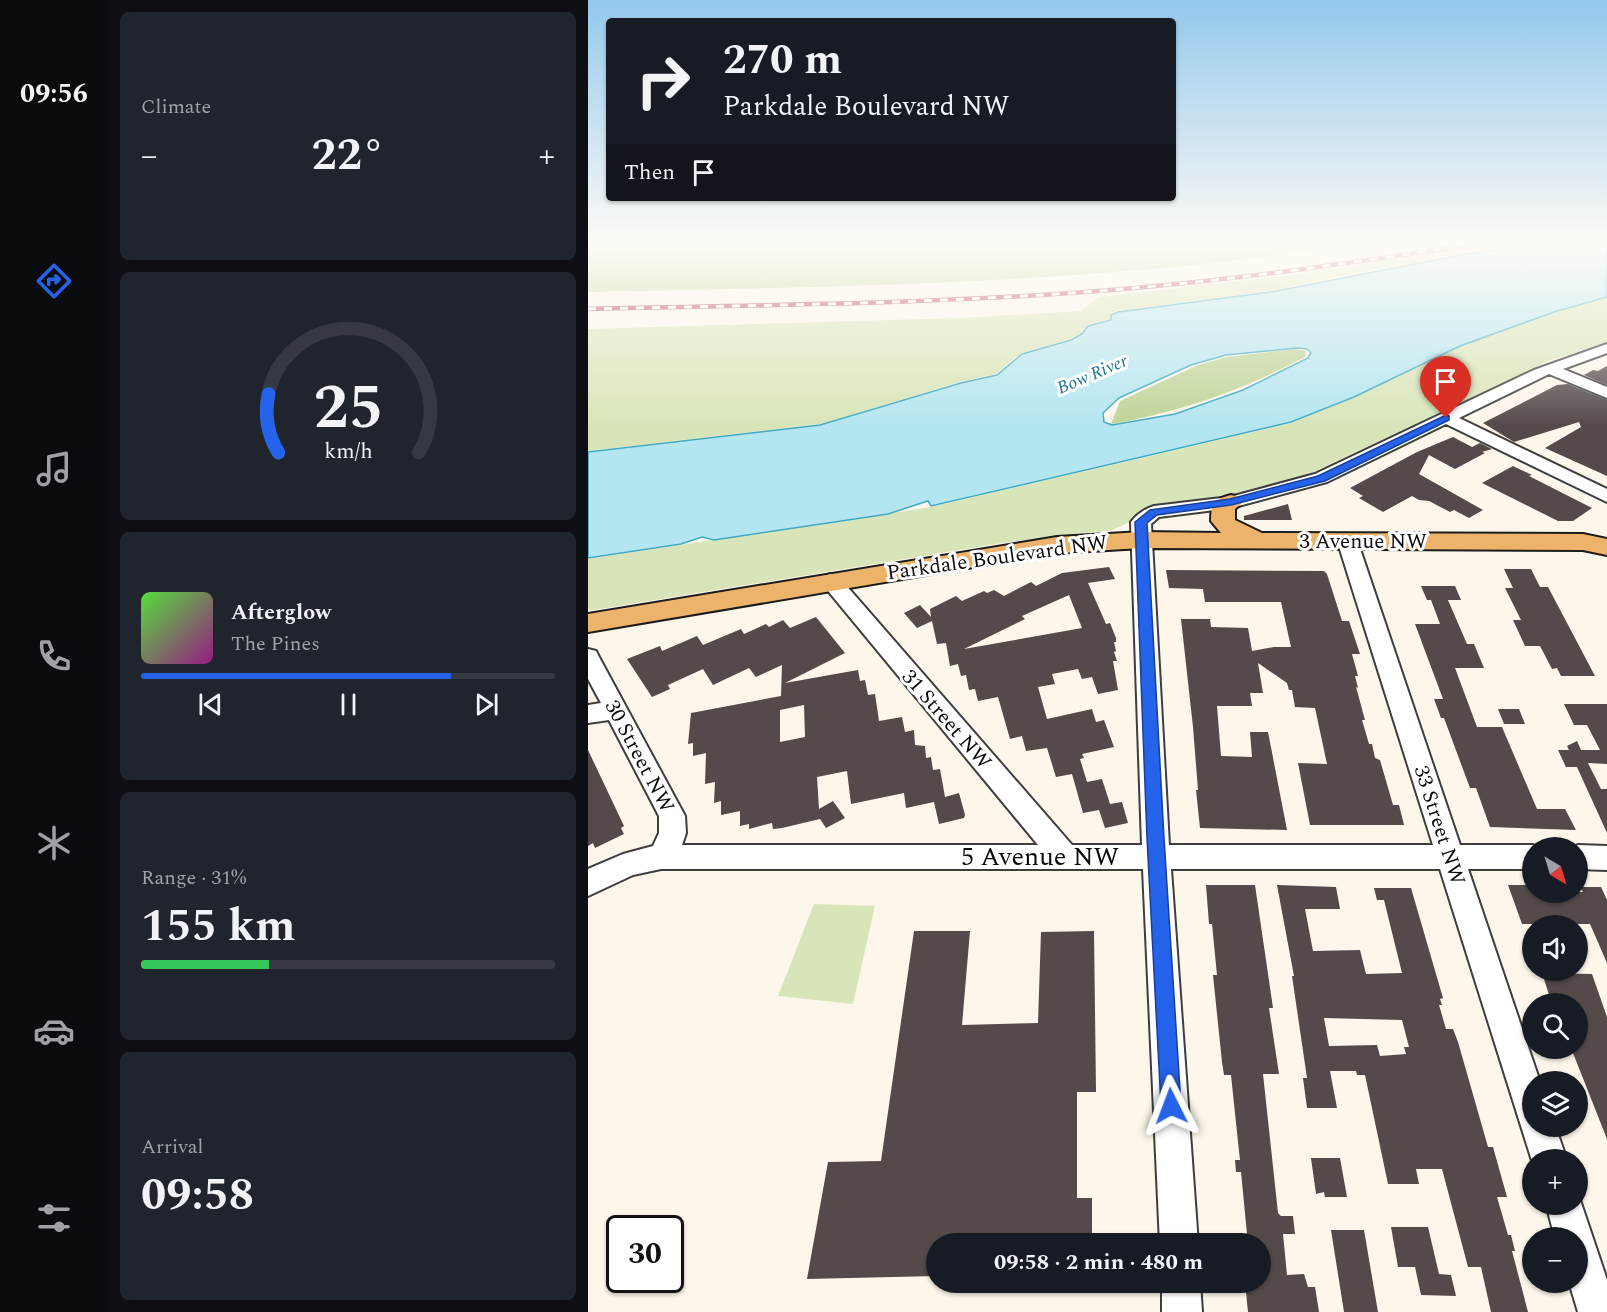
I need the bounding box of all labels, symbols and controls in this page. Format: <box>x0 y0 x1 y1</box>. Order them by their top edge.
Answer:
text: 270 m <box>723 29 842 92</box>
icon: right <box>624 42 702 120</box>
text: 09:56 <box>20 73 88 115</box>
text: Parkdale Boulevard NW <box>723 86 1009 128</box>
text: Climate <box>141 92 211 122</box>
text: 22° <box>312 121 385 190</box>
text: − <box>141 131 158 181</box>
text: + <box>539 131 555 181</box>
text: Then <box>624 156 675 189</box>
icon: arrive <box>687 156 720 189</box>
icon: directions <box>33 260 75 302</box>
water label: Bow River <box>1053 347 1133 401</box>
pin <box>1420 356 1471 418</box>
text: 25 <box>313 361 383 456</box>
icon: arrive <box>1429 365 1462 398</box>
text: km/h <box>324 435 372 468</box>
icon: music <box>33 448 75 490</box>
street label: 3 Avenue NW <box>1299 526 1427 558</box>
street label: Parkdale Boulevard NW <box>885 527 1110 589</box>
text: Afterglow <box>231 596 331 629</box>
text: The Pines <box>231 629 320 659</box>
icon: phone <box>33 635 75 677</box>
street label: 31 Street NW <box>894 662 999 777</box>
icon: previous <box>194 688 227 721</box>
icon: pause <box>332 688 365 721</box>
icon: next <box>470 688 503 721</box>
street label: 30 Street NW <box>596 694 682 819</box>
street label: 33 Street NW <box>1405 762 1474 889</box>
icon: climate <box>33 822 75 864</box>
street label: 5 Avenue NW <box>961 837 1119 877</box>
north arrow <box>1522 837 1588 903</box>
map controls <box>1522 837 1588 1293</box>
text: Range · 31% <box>141 863 246 893</box>
text: 155 km <box>141 892 296 961</box>
button: sound <box>1522 915 1588 981</box>
button: search <box>1522 993 1588 1059</box>
icon: car <box>33 1010 75 1052</box>
button: layers <box>1522 1071 1588 1137</box>
position arrow <box>1139 1074 1203 1138</box>
text: Arrival <box>141 1132 203 1162</box>
button: + <box>1522 1149 1588 1215</box>
text: 09:58 <box>141 1161 254 1230</box>
icon: filters <box>33 1197 75 1239</box>
speed limit sign: 30 <box>606 1215 684 1293</box>
button: − <box>1522 1227 1588 1293</box>
text: 09:58 · 2 min · 480 m <box>994 1246 1203 1279</box>

